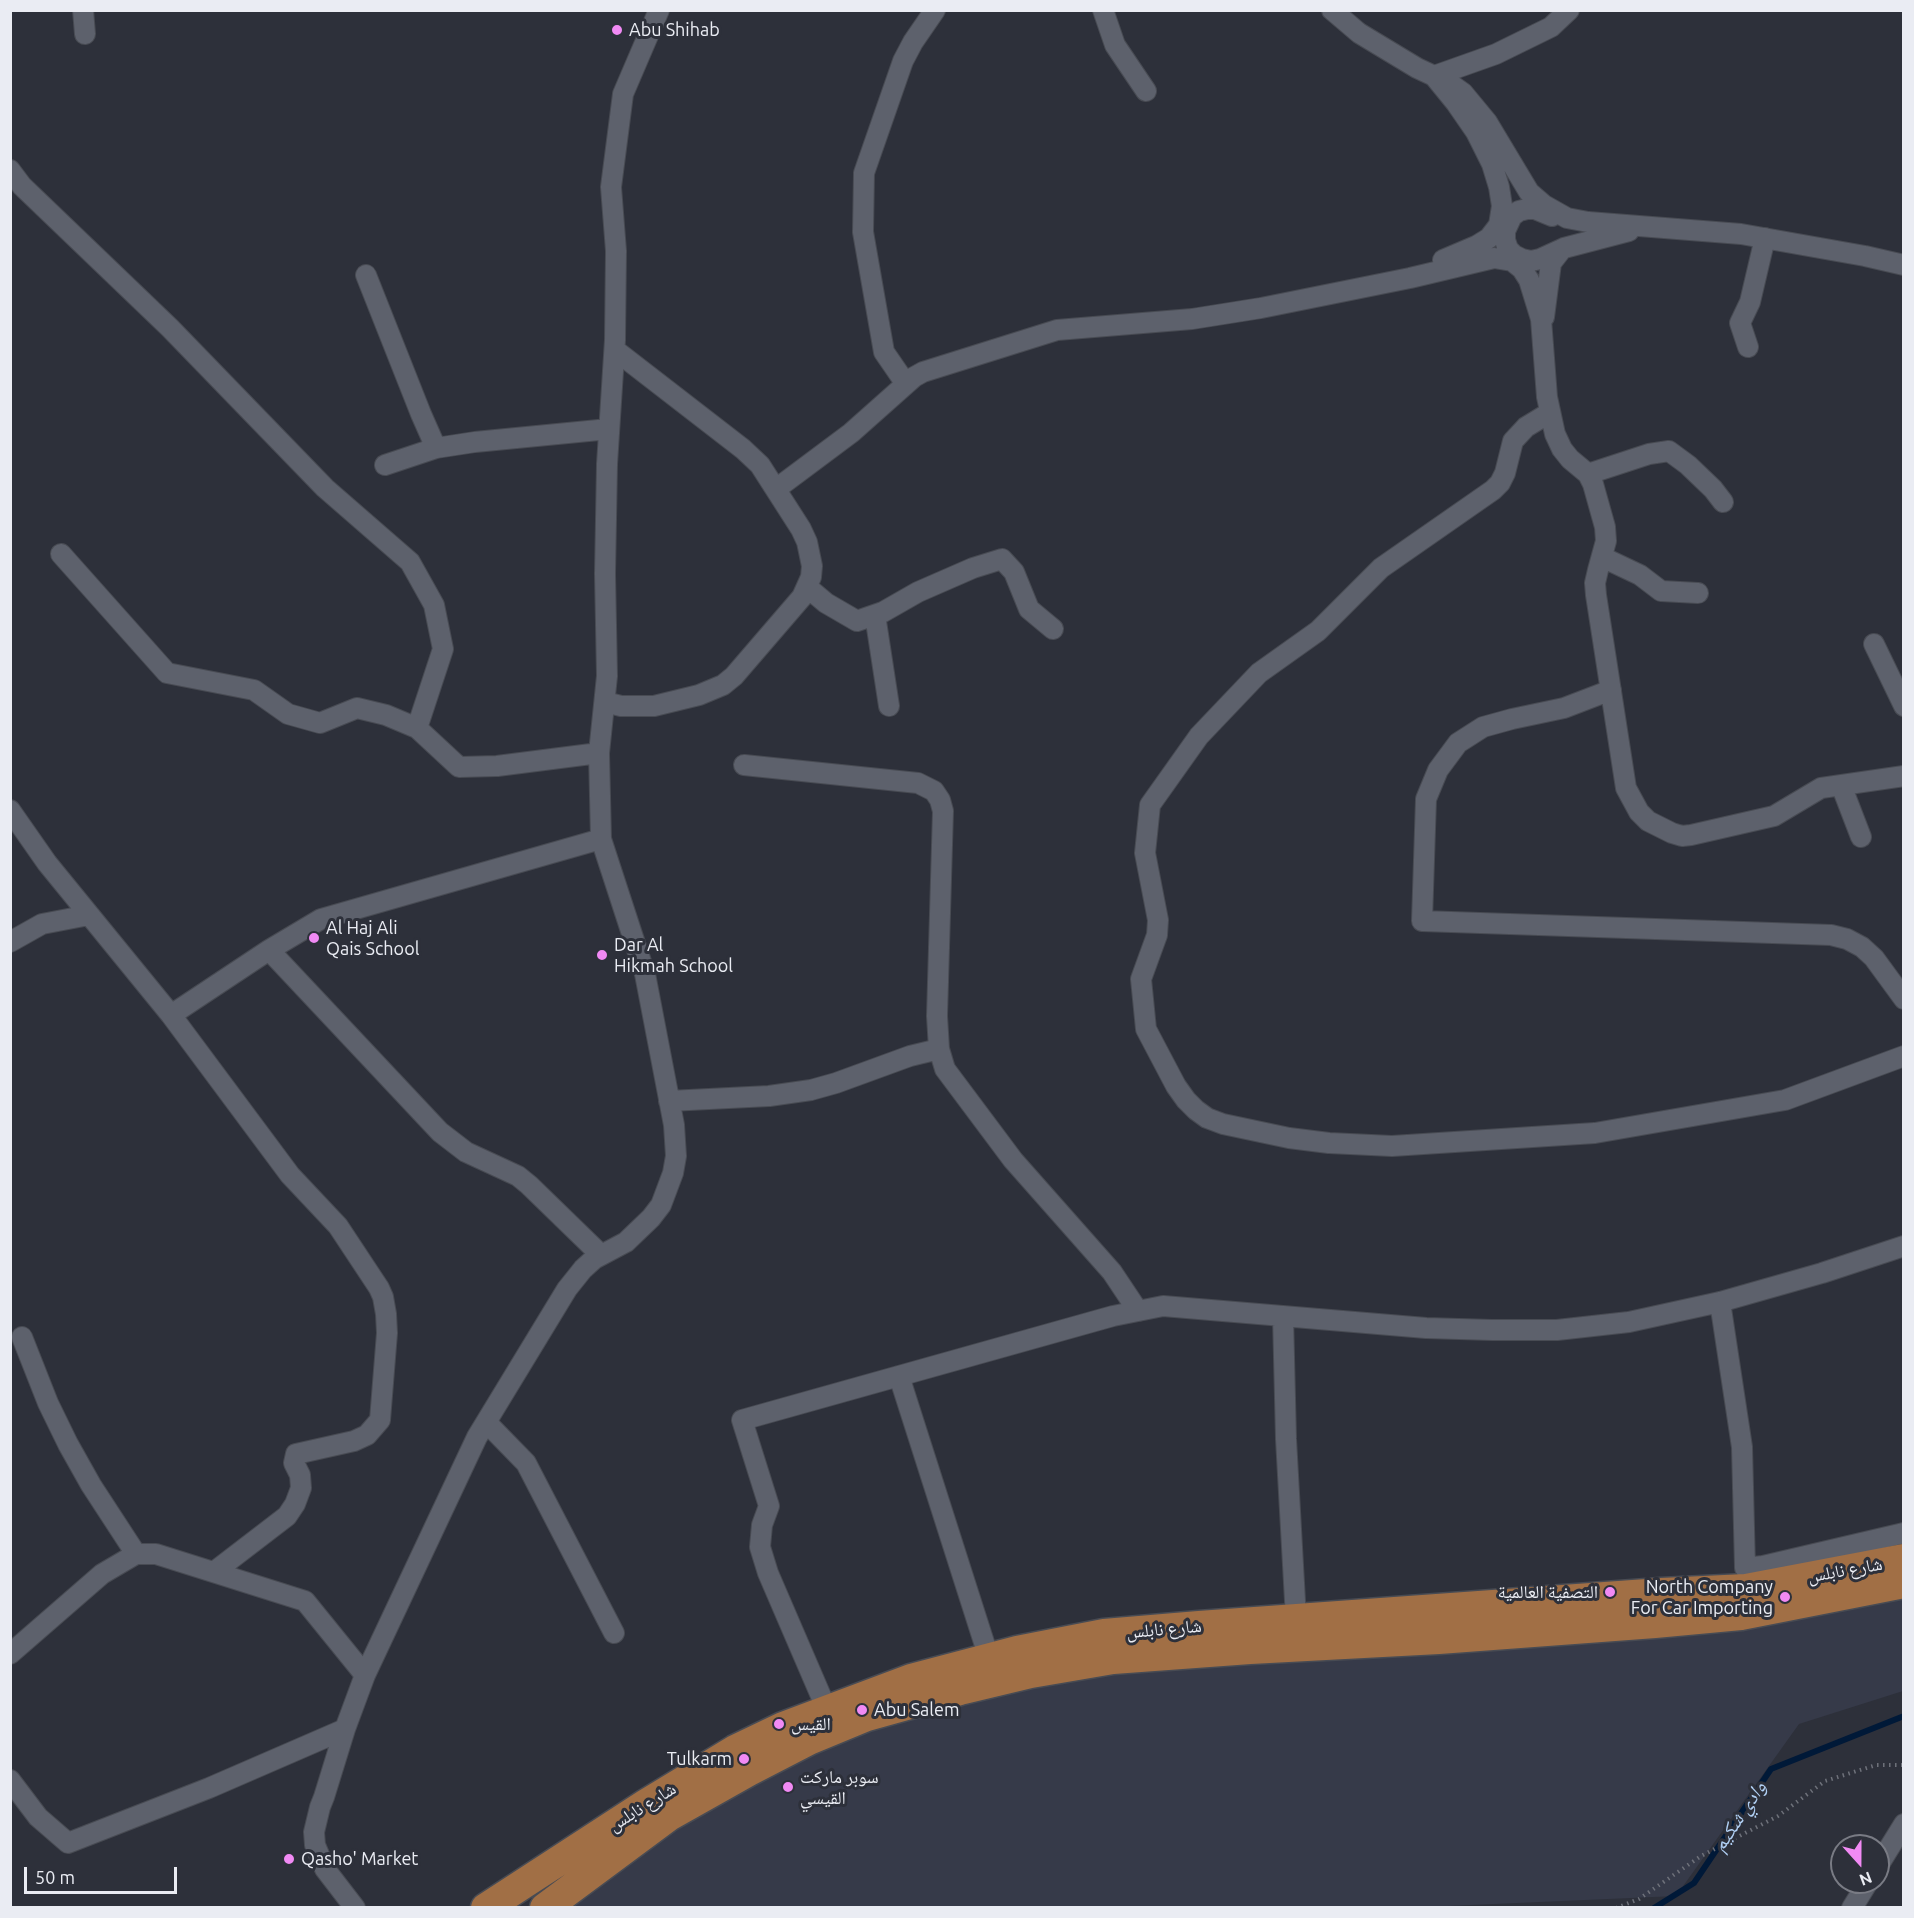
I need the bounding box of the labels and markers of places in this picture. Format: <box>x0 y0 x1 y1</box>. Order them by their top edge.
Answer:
place label: Abu Shihab <box>629 19 720 41</box>
marker: Abu Shihab <box>610 23 624 37</box>
place label: Al Haj Ali Qais School <box>326 917 419 960</box>
marker: Al Haj Ali Qais School <box>307 931 321 945</box>
place label: Dar Al Hikmah School <box>614 934 733 976</box>
marker: Dar Al Hikmah School <box>595 948 609 962</box>
place label: North Company For Car Importing <box>1631 1576 1773 1618</box>
place label: التصفية العالمية <box>1498 1581 1598 1603</box>
marker: التصفية العالمية <box>1603 1585 1617 1599</box>
marker: North Company For Car Importing <box>1778 1590 1792 1604</box>
place label: Abu Salem <box>874 1699 960 1721</box>
marker: Abu Salem <box>855 1703 869 1717</box>
place label: القيس <box>791 1713 831 1735</box>
marker: القيس <box>772 1717 786 1731</box>
place label: Tulkarm <box>667 1748 732 1770</box>
marker: Tulkarm <box>737 1752 751 1766</box>
place label: سوبر ماركت القيسي <box>800 1766 878 1808</box>
marker: سوبر ماركت القيسي <box>781 1780 795 1794</box>
place label: Qasho' Market <box>301 1848 418 1870</box>
marker: Qasho' Market <box>282 1852 296 1866</box>

